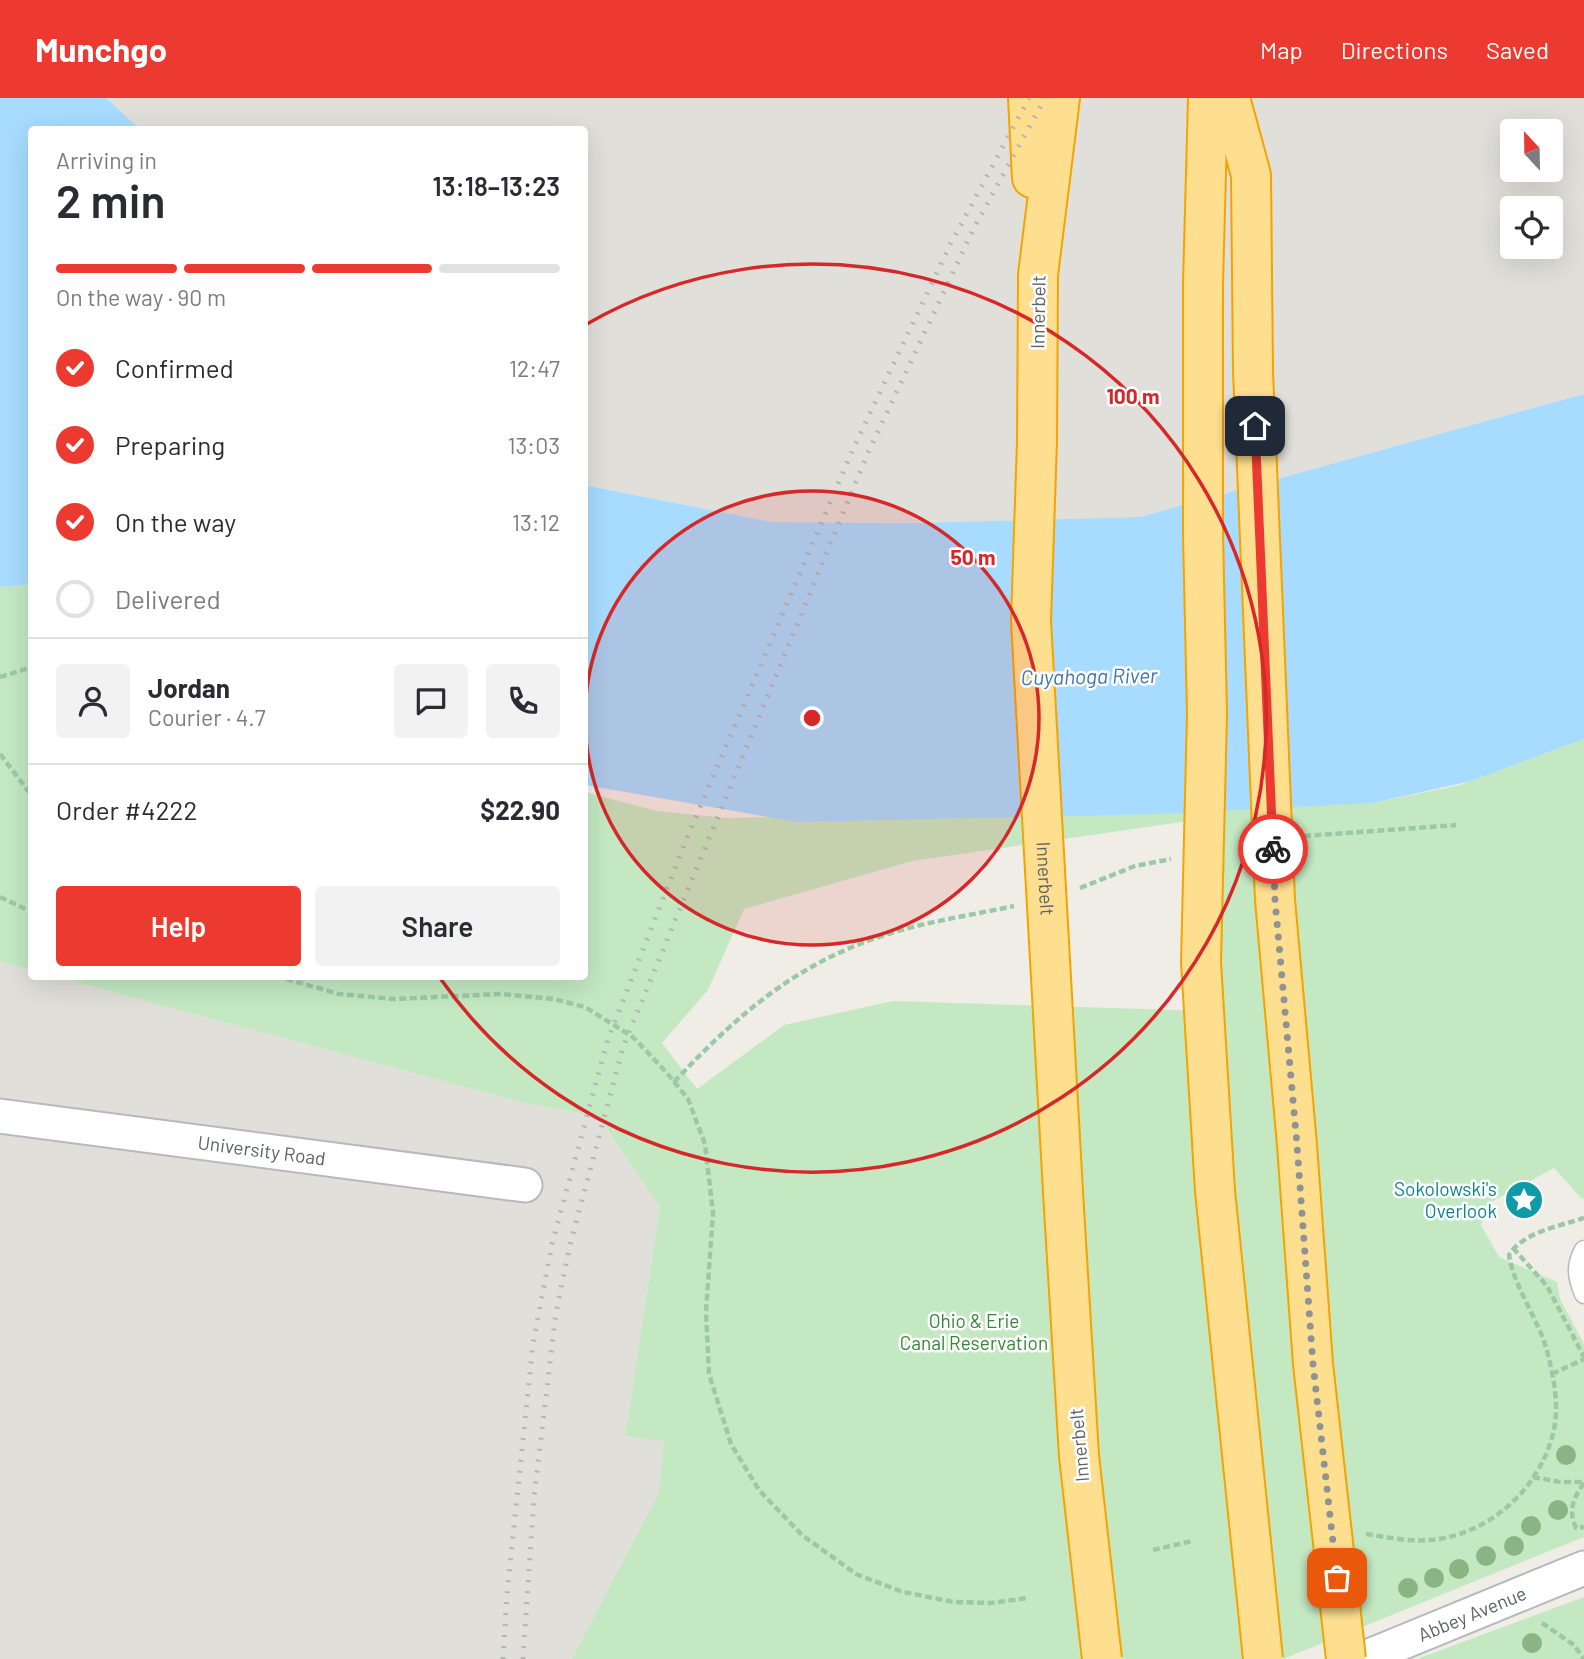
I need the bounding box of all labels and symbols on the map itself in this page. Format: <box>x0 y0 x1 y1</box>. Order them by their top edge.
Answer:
north arrow <box>1500 119 1563 182</box>
street label: Innerbelt <box>1025 275 1050 349</box>
text: 100 m <box>1106 383 1160 408</box>
pin <box>1225 396 1285 456</box>
text: 50 m <box>950 544 996 569</box>
water label: Cuyahoga River <box>1020 662 1158 689</box>
centre of rings <box>800 706 824 730</box>
courier <box>1238 814 1308 884</box>
street label: Innerbelt <box>1032 841 1059 916</box>
street label: University Road <box>197 1130 327 1170</box>
place label: Sokolowski's Overlook <box>1394 1177 1497 1222</box>
place icon: Sokolowski's Overlook <box>1503 1179 1545 1221</box>
park label: Ohio & Erie Canal Reservation <box>900 1309 1048 1354</box>
street label: Innerbelt <box>1064 1407 1093 1483</box>
pin <box>1307 1548 1367 1608</box>
street label: Abbey Avenue <box>1414 1581 1530 1646</box>

